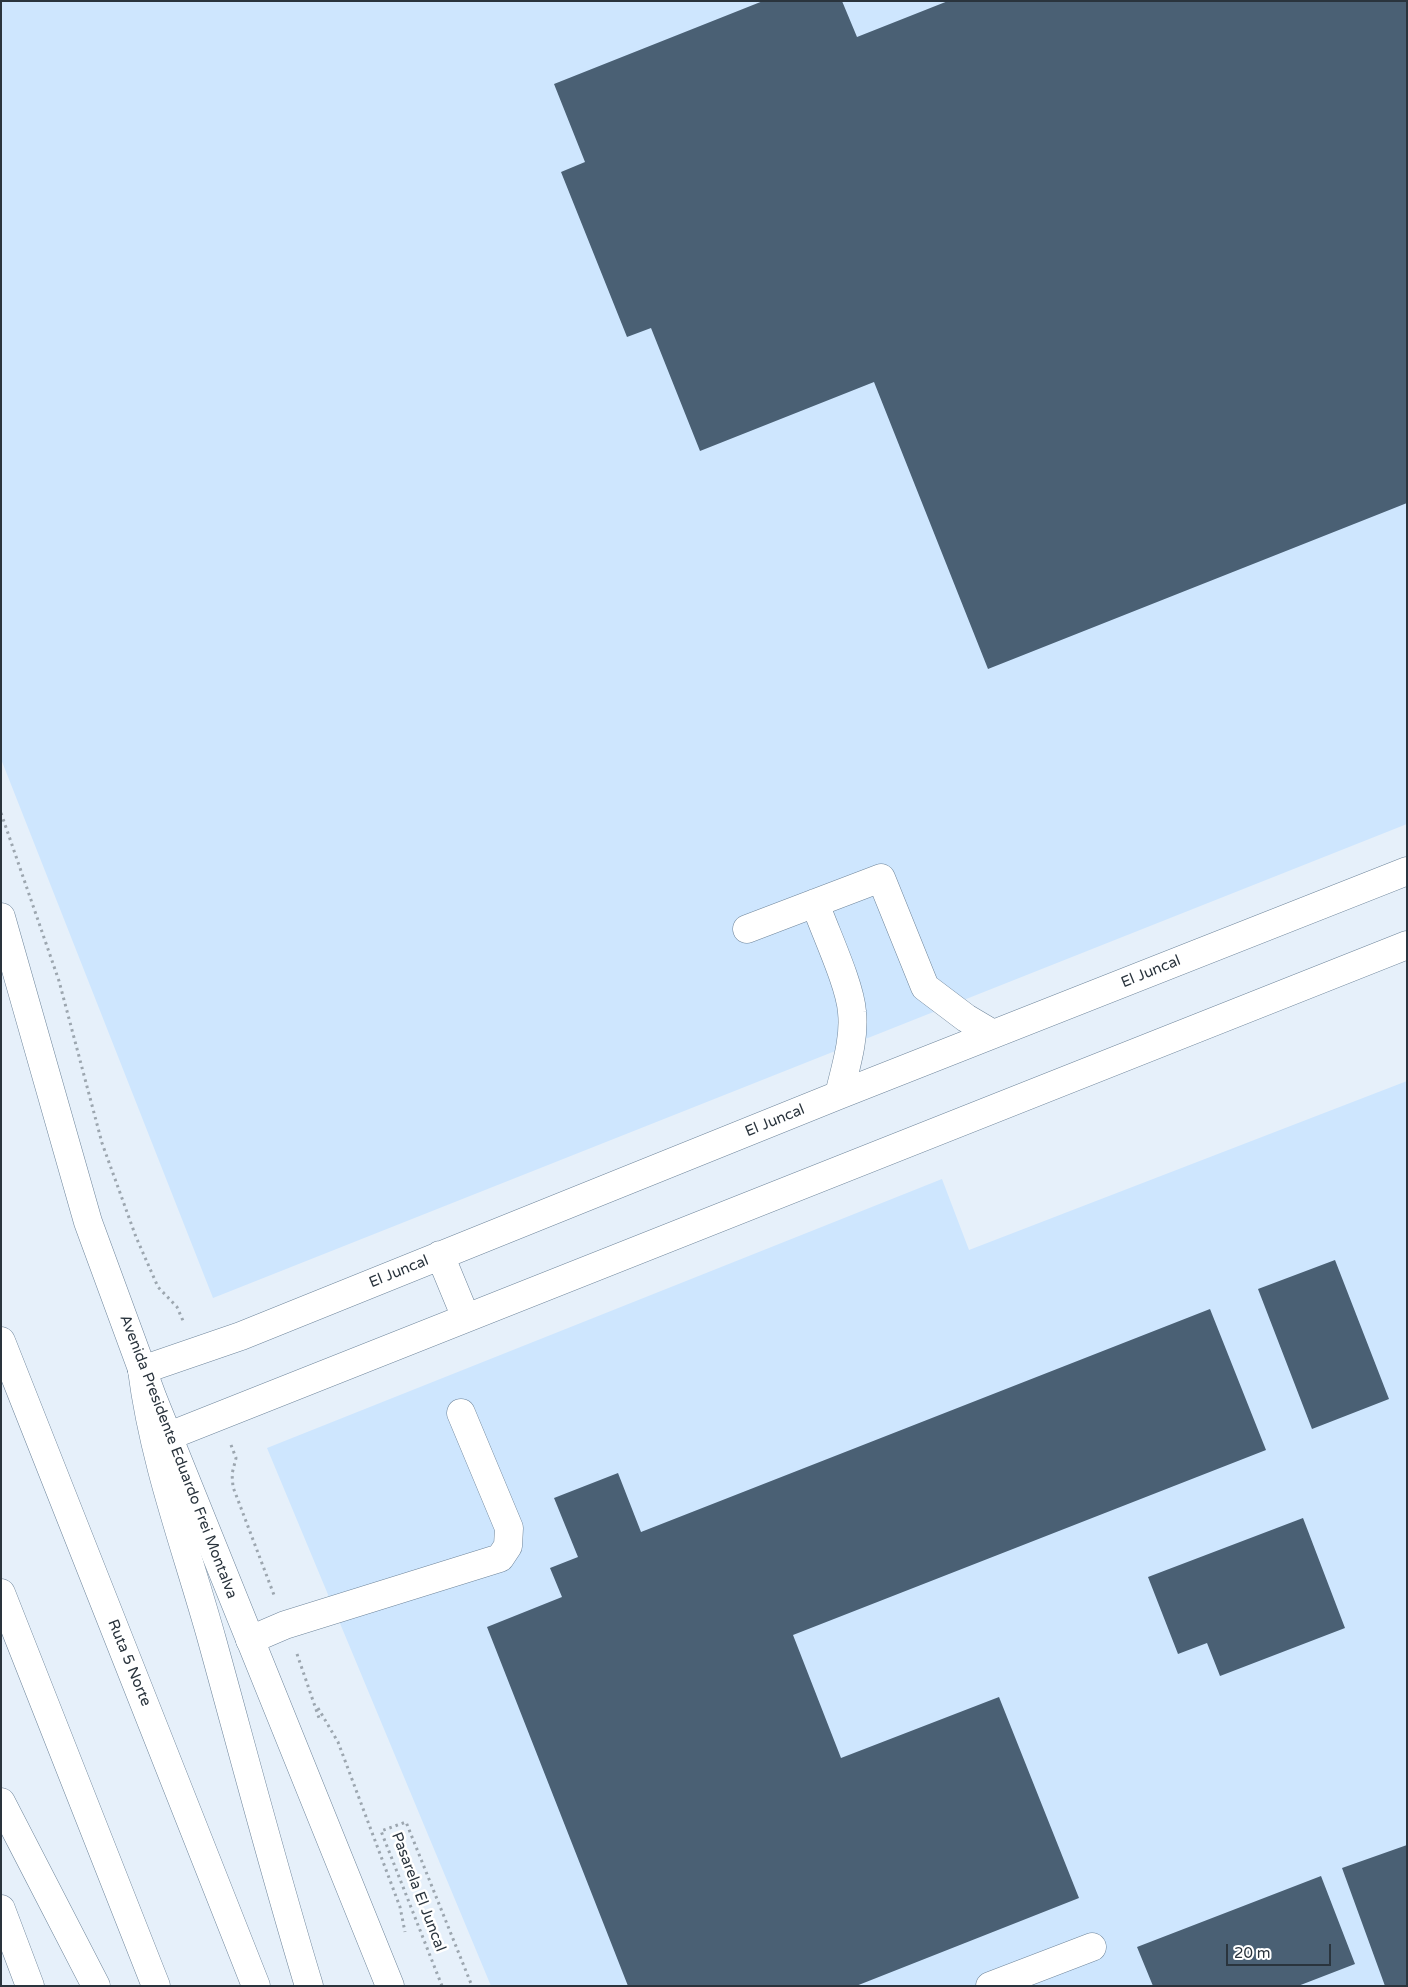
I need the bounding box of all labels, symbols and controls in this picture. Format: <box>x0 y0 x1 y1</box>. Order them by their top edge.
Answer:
street label: El Juncal <box>1119 952 1183 992</box>
street label: El Juncal <box>743 1101 807 1141</box>
street label: El Juncal <box>367 1252 431 1292</box>
street label: Avenida Presidente Eduardo Frei Montalva <box>115 1312 241 1602</box>
street label: Ruta 5 Norte <box>103 1617 155 1709</box>
street label: Pasarela El Juncal <box>387 1830 449 1954</box>
scale bar <box>1228 1934 1333 1966</box>
text: 20 m <box>1234 1944 1271 1962</box>

